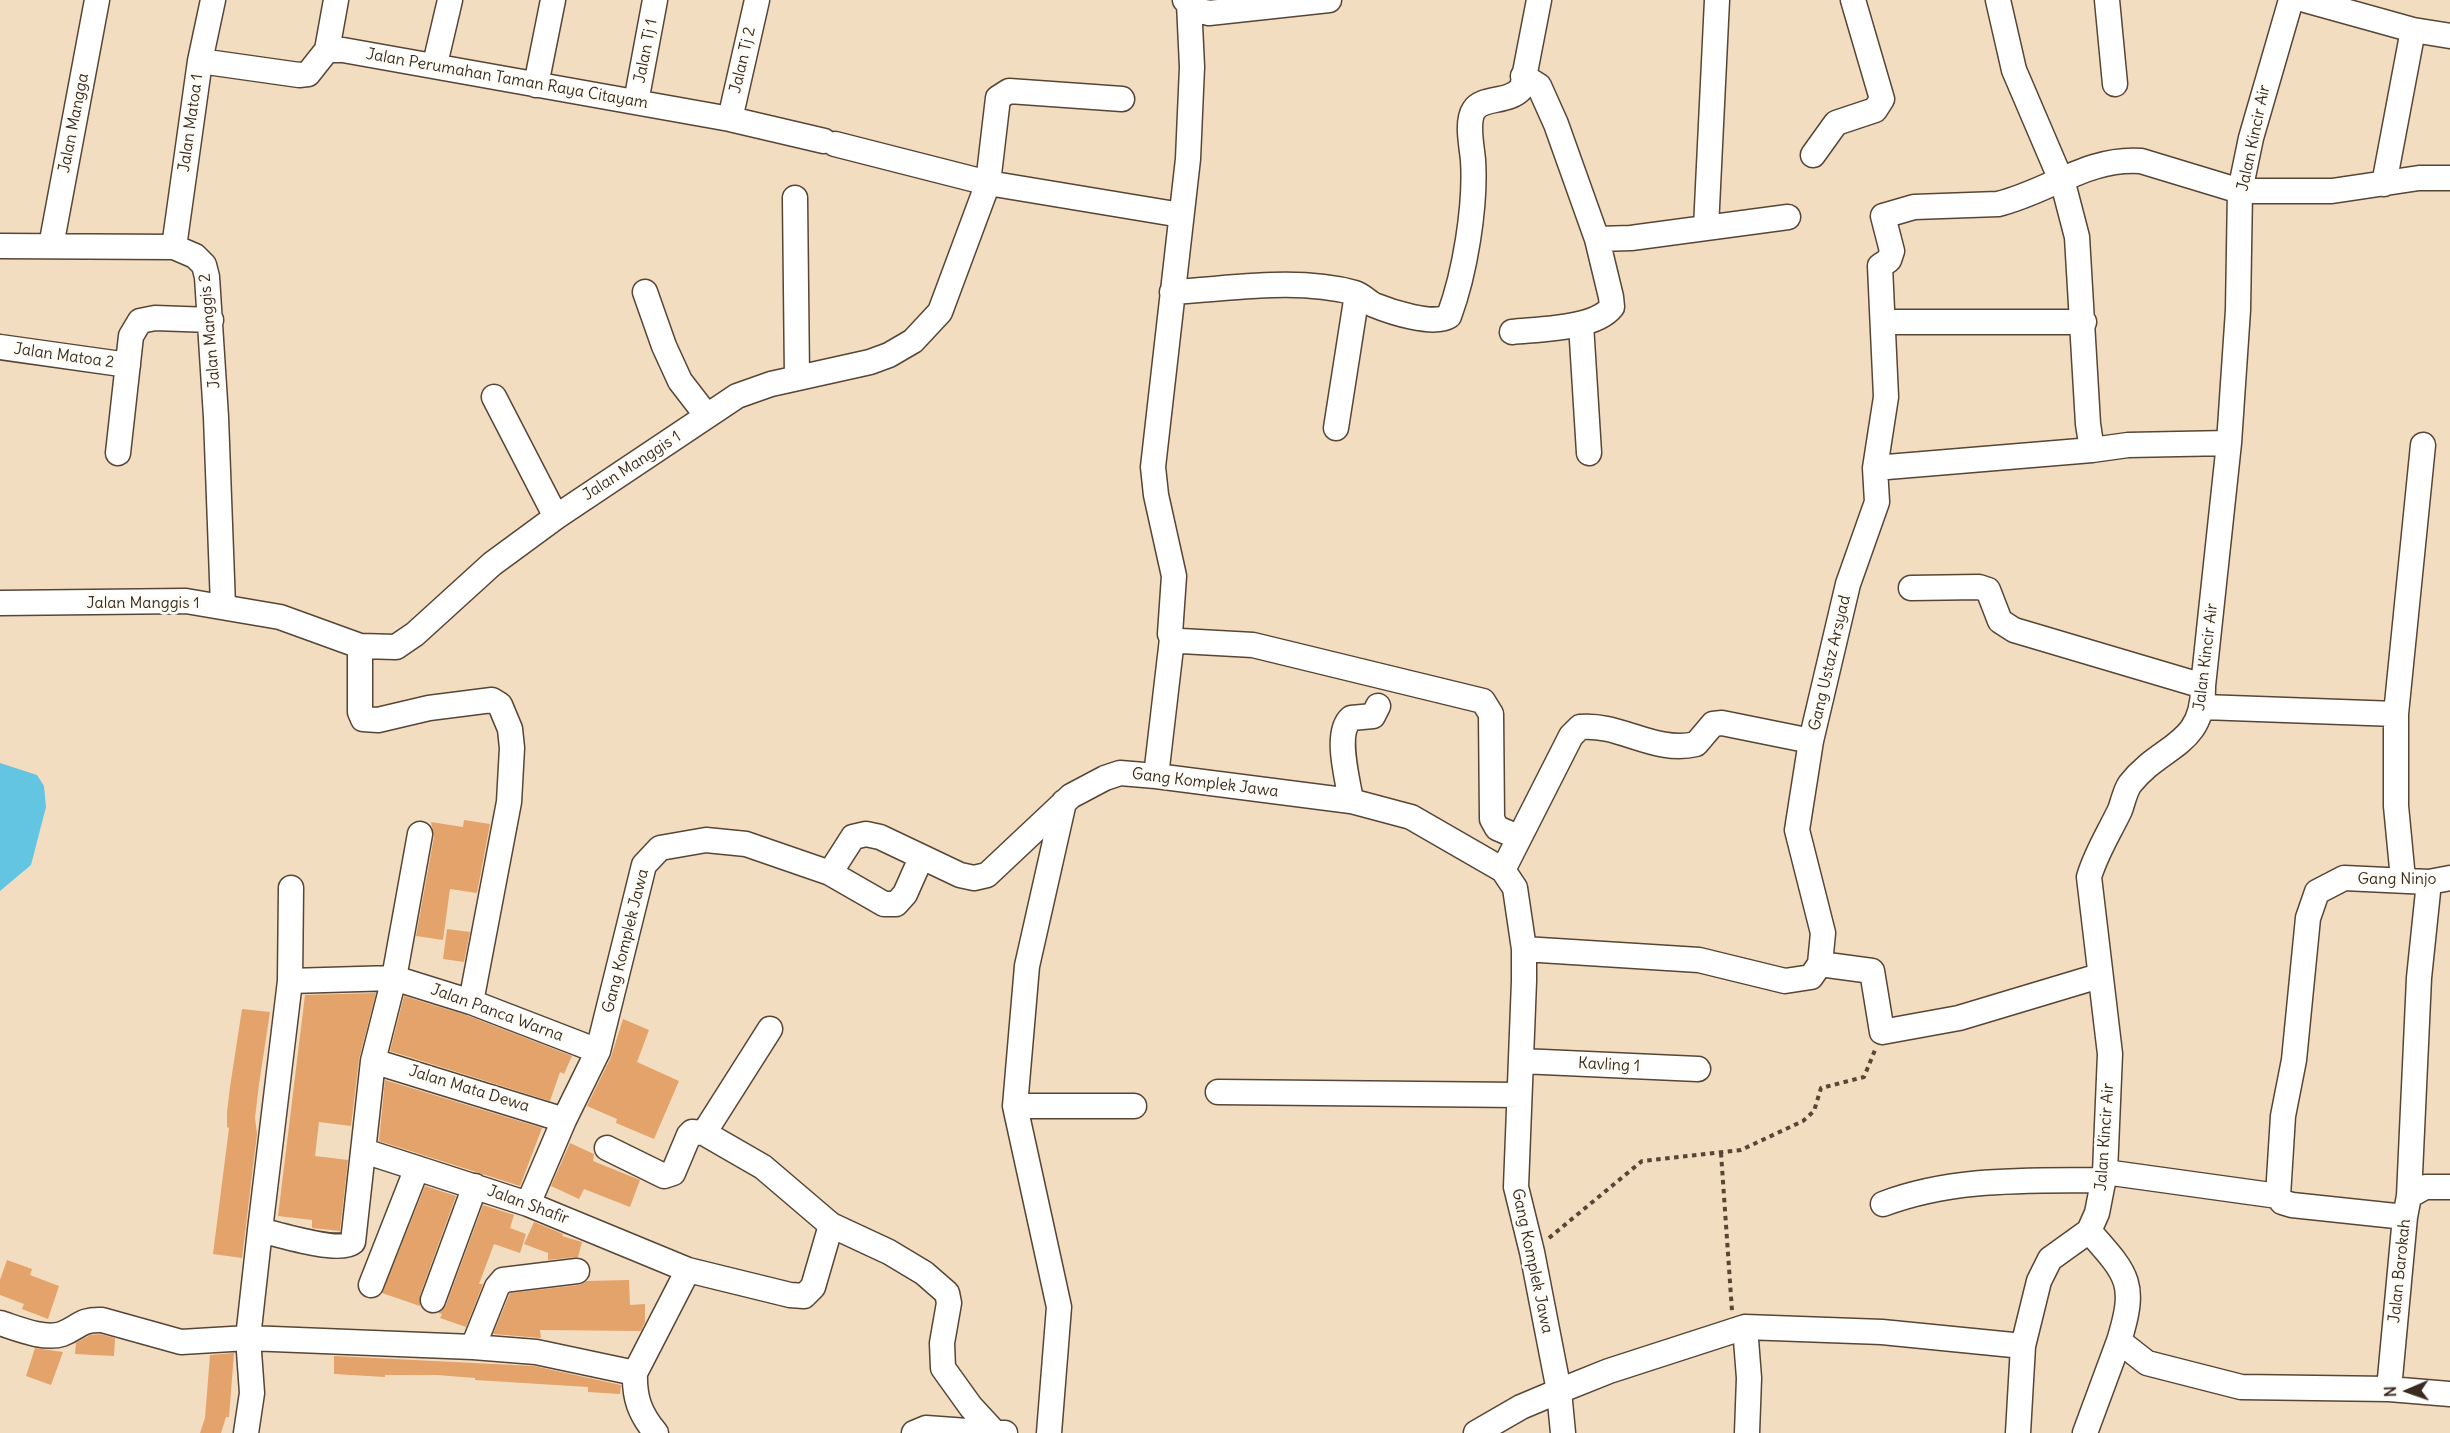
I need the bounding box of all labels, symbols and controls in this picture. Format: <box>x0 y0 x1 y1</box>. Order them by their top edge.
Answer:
street label: Jalan Tj 1 <box>630 17 662 85</box>
street label: Jalan Tj 2 <box>726 25 760 95</box>
street label: Jalan Perumahan Taman Raya Citayam <box>365 45 649 113</box>
street label: Jalan Mangga <box>55 71 93 175</box>
street label: Jalan Matoa 1 <box>175 73 207 173</box>
street label: Jalan Kincir Air <box>2233 83 2275 193</box>
street label: Jalan Manggis 2 <box>195 273 225 389</box>
street label: Jalan Matoa 2 <box>13 339 115 373</box>
street label: Jalan Manggis 1 <box>579 427 685 505</box>
street label: Jalan Manggis 1 <box>86 593 200 613</box>
street label: Gang Ustaz Arsyad <box>1805 593 1855 733</box>
street label: Jalan Kincir Air <box>2190 602 2222 712</box>
street label: Gang Komplek Jawa <box>1131 764 1279 802</box>
street label: Gang Komplek Jawa <box>599 867 653 1015</box>
street label: Gang Ninjo <box>2357 869 2437 889</box>
street label: Jalan Panca Warna <box>428 980 566 1046</box>
street label: Kavling 1 <box>1577 1054 1641 1076</box>
street label: Jalan Mata Dewa <box>406 1062 532 1116</box>
street label: Jalan Kincir Air <box>2092 1082 2118 1192</box>
street label: Jalan Shafir <box>484 1181 572 1229</box>
street label: Gang Komplek Jawa <box>1507 1187 1557 1335</box>
street label: Jalan Barokah <box>2385 1218 2415 1324</box>
north arrow <box>2378 1361 2438 1421</box>
text: N <box>2380 1386 2400 1398</box>

